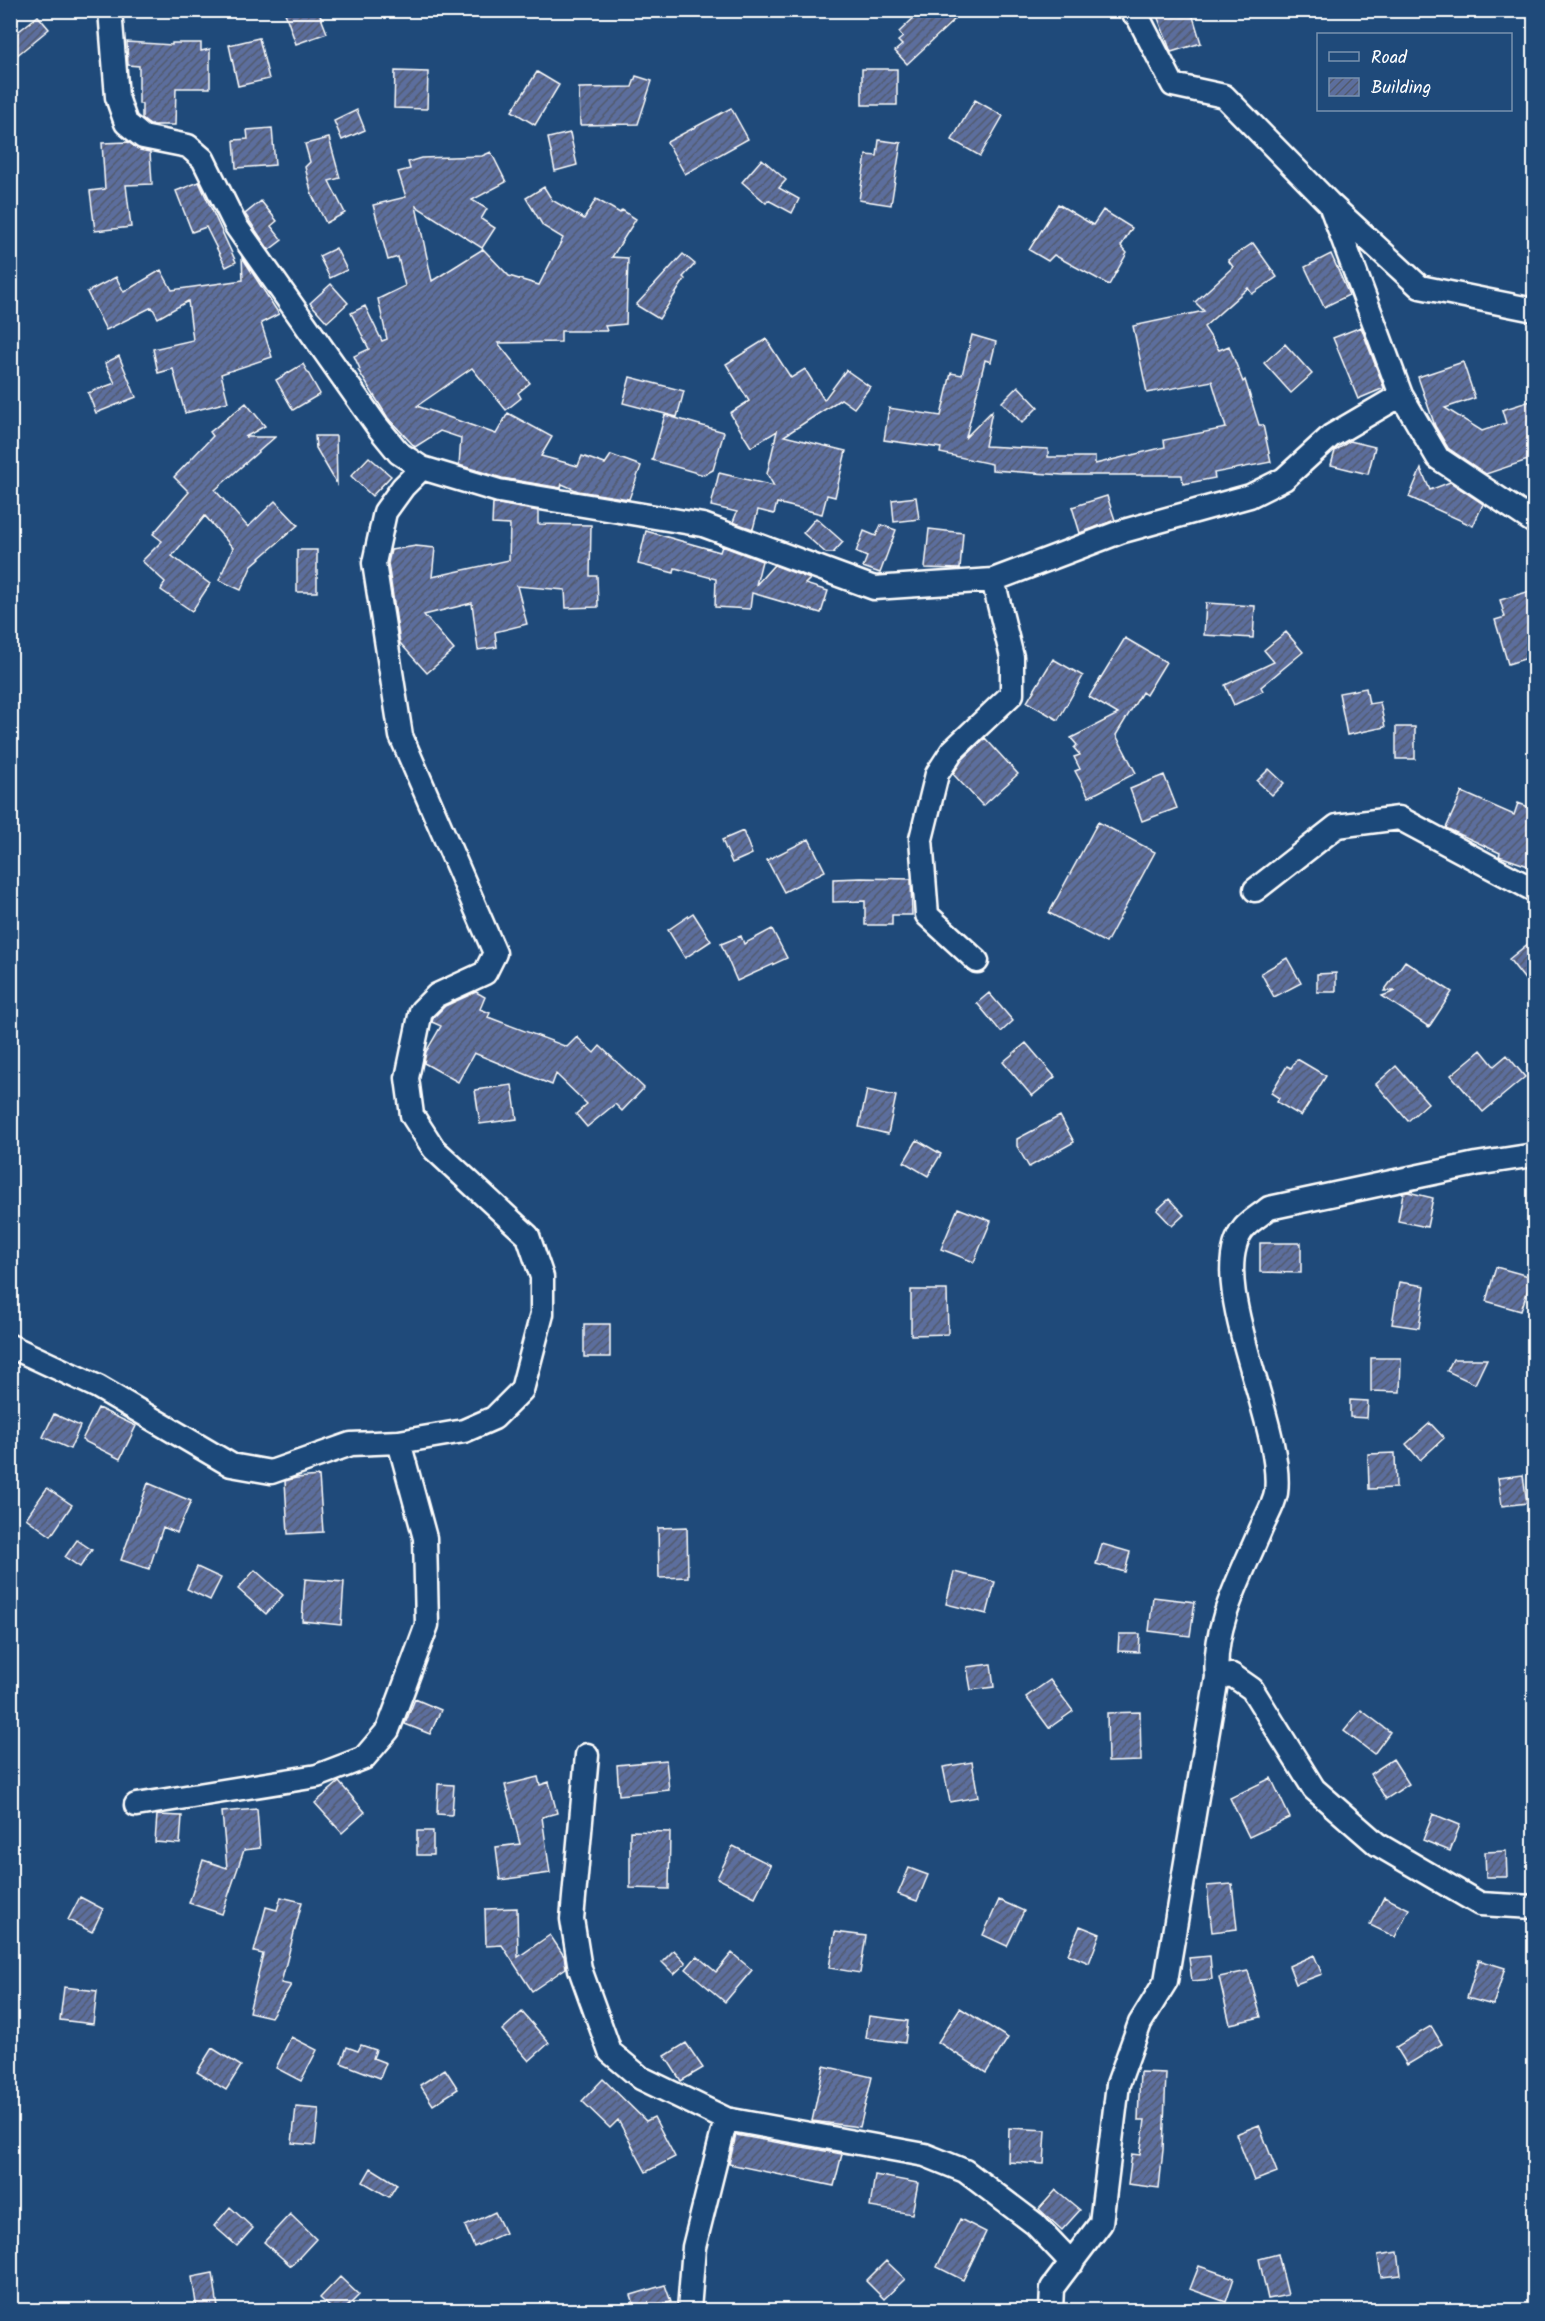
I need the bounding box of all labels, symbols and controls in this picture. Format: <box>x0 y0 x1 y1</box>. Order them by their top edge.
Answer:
legend <box>1317 33 1512 111</box>
text: Road <box>1371 44 1408 73</box>
text: Building <box>1371 74 1431 103</box>

